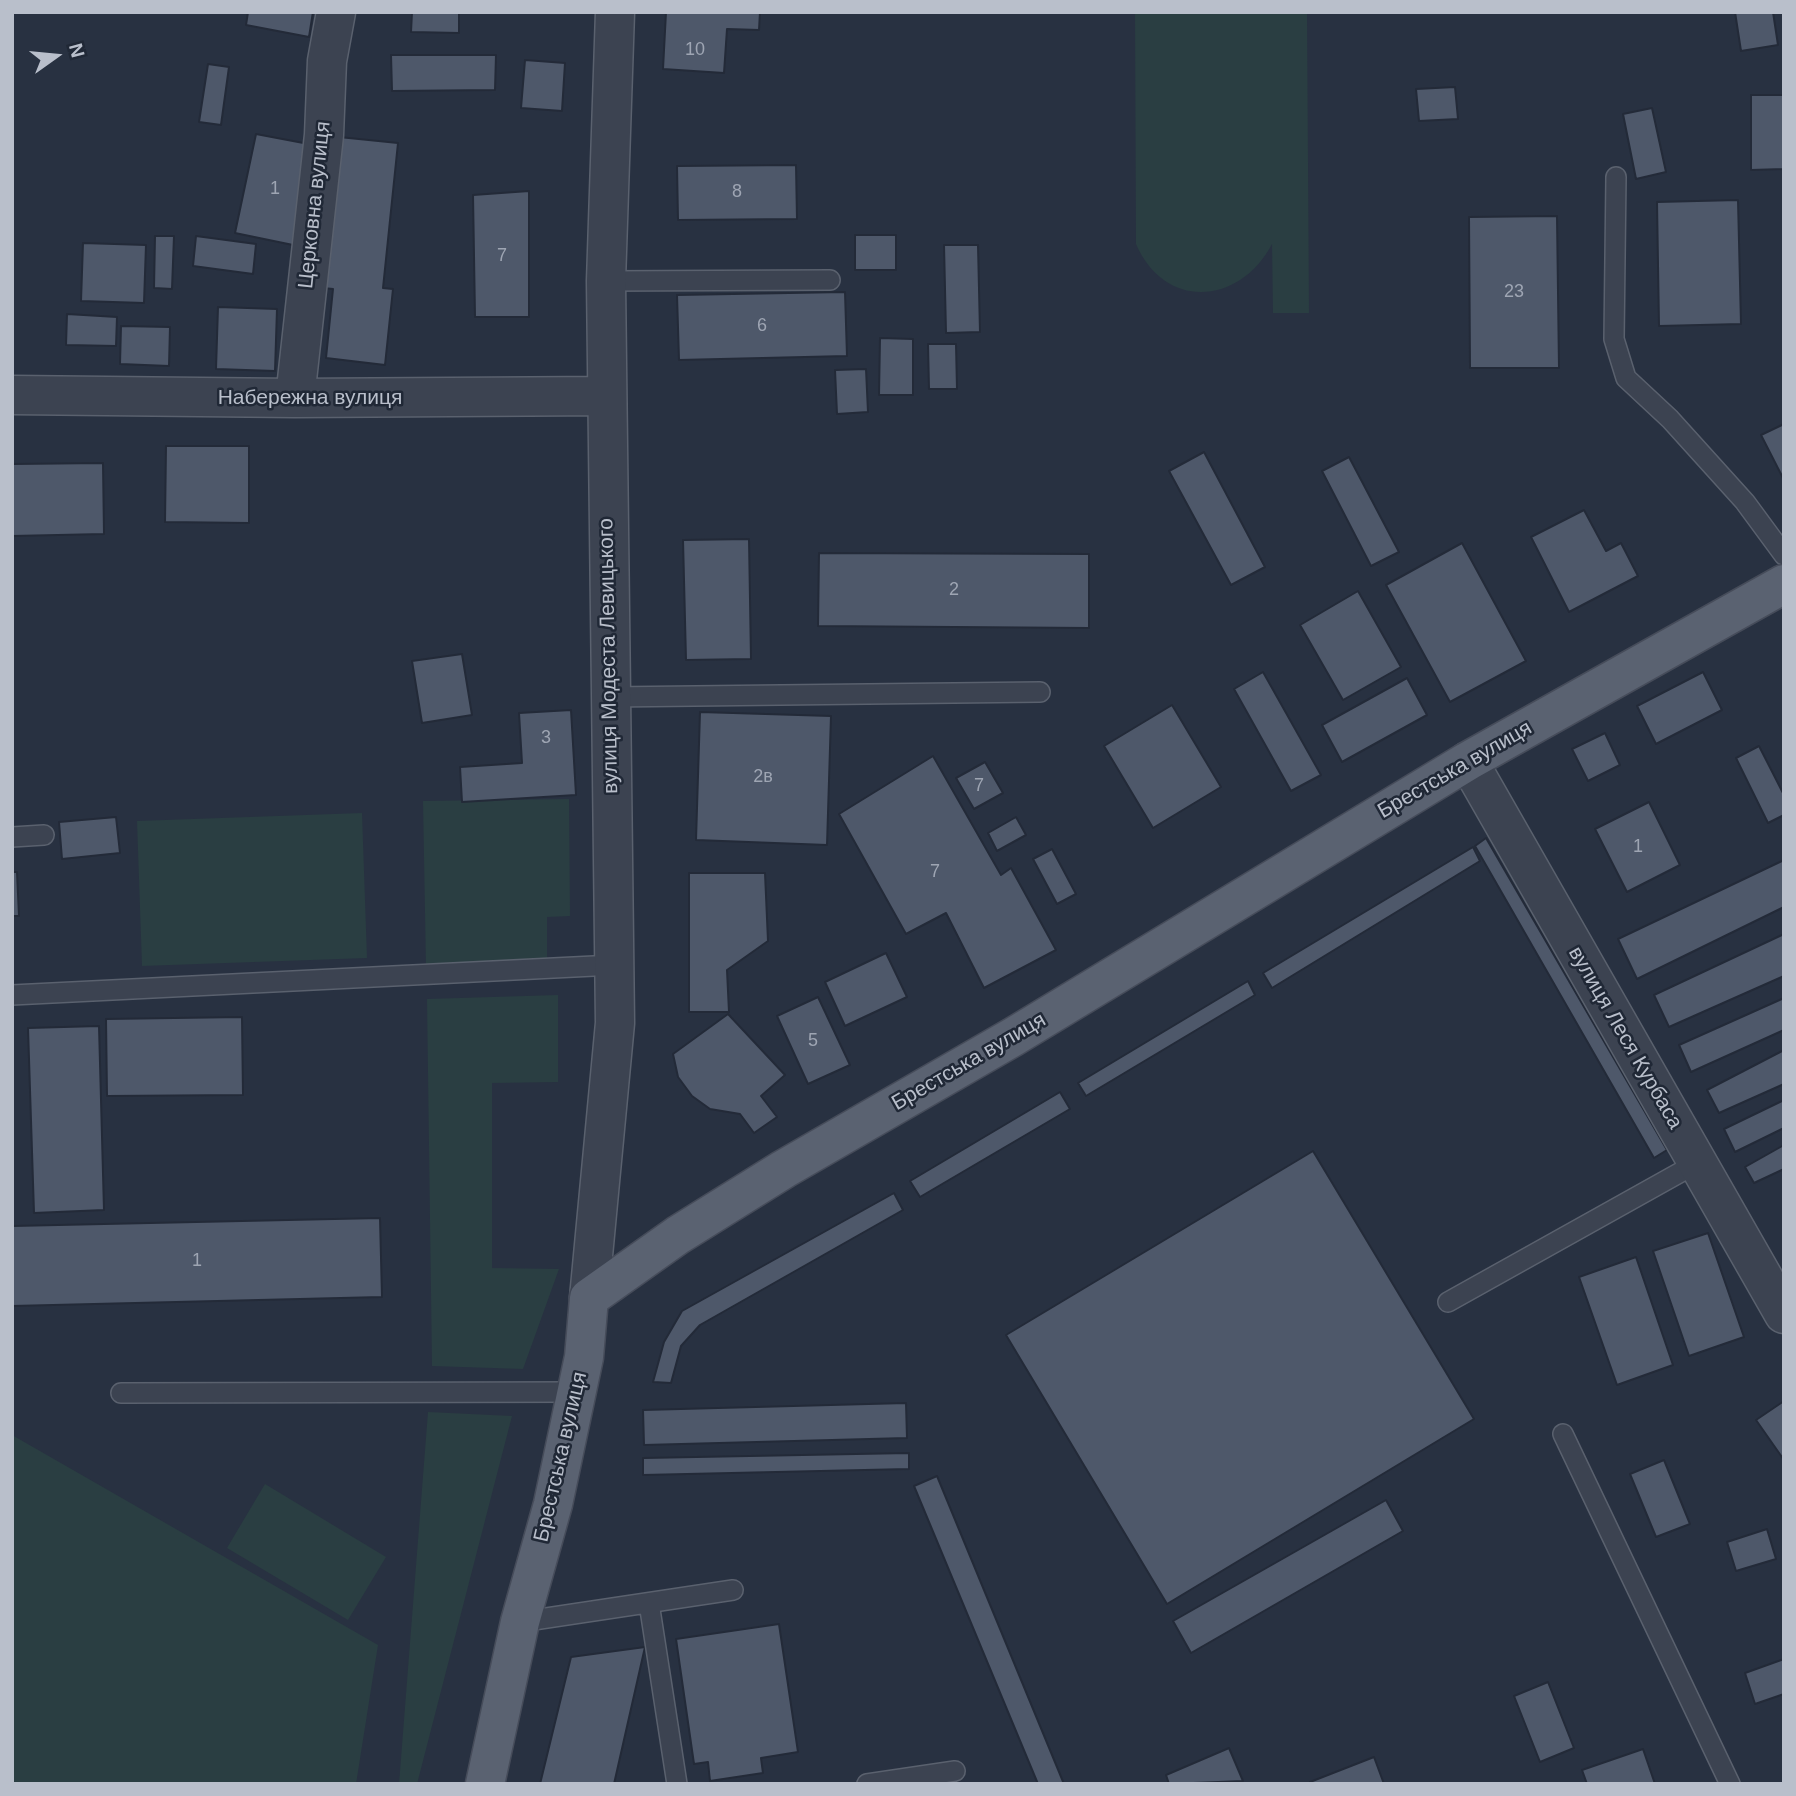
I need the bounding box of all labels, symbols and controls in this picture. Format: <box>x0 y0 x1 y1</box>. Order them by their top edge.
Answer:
north arrow <box>21 21 91 91</box>
house number: 10 <box>685 39 705 61</box>
text: N <box>65 41 89 60</box>
street label: Церковна вулиця <box>294 120 336 290</box>
house number: 1 <box>270 178 280 200</box>
house number: 8 <box>732 181 742 203</box>
house number: 7 <box>497 245 507 267</box>
house number: 23 <box>1504 281 1524 303</box>
house number: 6 <box>757 315 767 337</box>
street label: Набережна вулиця <box>218 385 402 411</box>
street label: вулиця Модеста Левицького <box>594 518 624 794</box>
house number: 2 <box>949 579 959 601</box>
street label: Брестська вулиця <box>1373 716 1537 824</box>
house number: 3 <box>541 727 551 749</box>
house number: 2в <box>753 766 773 788</box>
house number: 7 <box>974 775 984 797</box>
house number: 1 <box>1633 836 1643 858</box>
house number: 7 <box>930 861 940 883</box>
street label: вулиця Леся Курбаса <box>1562 942 1688 1134</box>
street label: Брестська вулиця <box>887 1008 1051 1116</box>
house number: 5 <box>808 1030 818 1052</box>
house number: 1 <box>192 1250 202 1272</box>
street label: Брестська вулиця <box>529 1370 593 1544</box>

